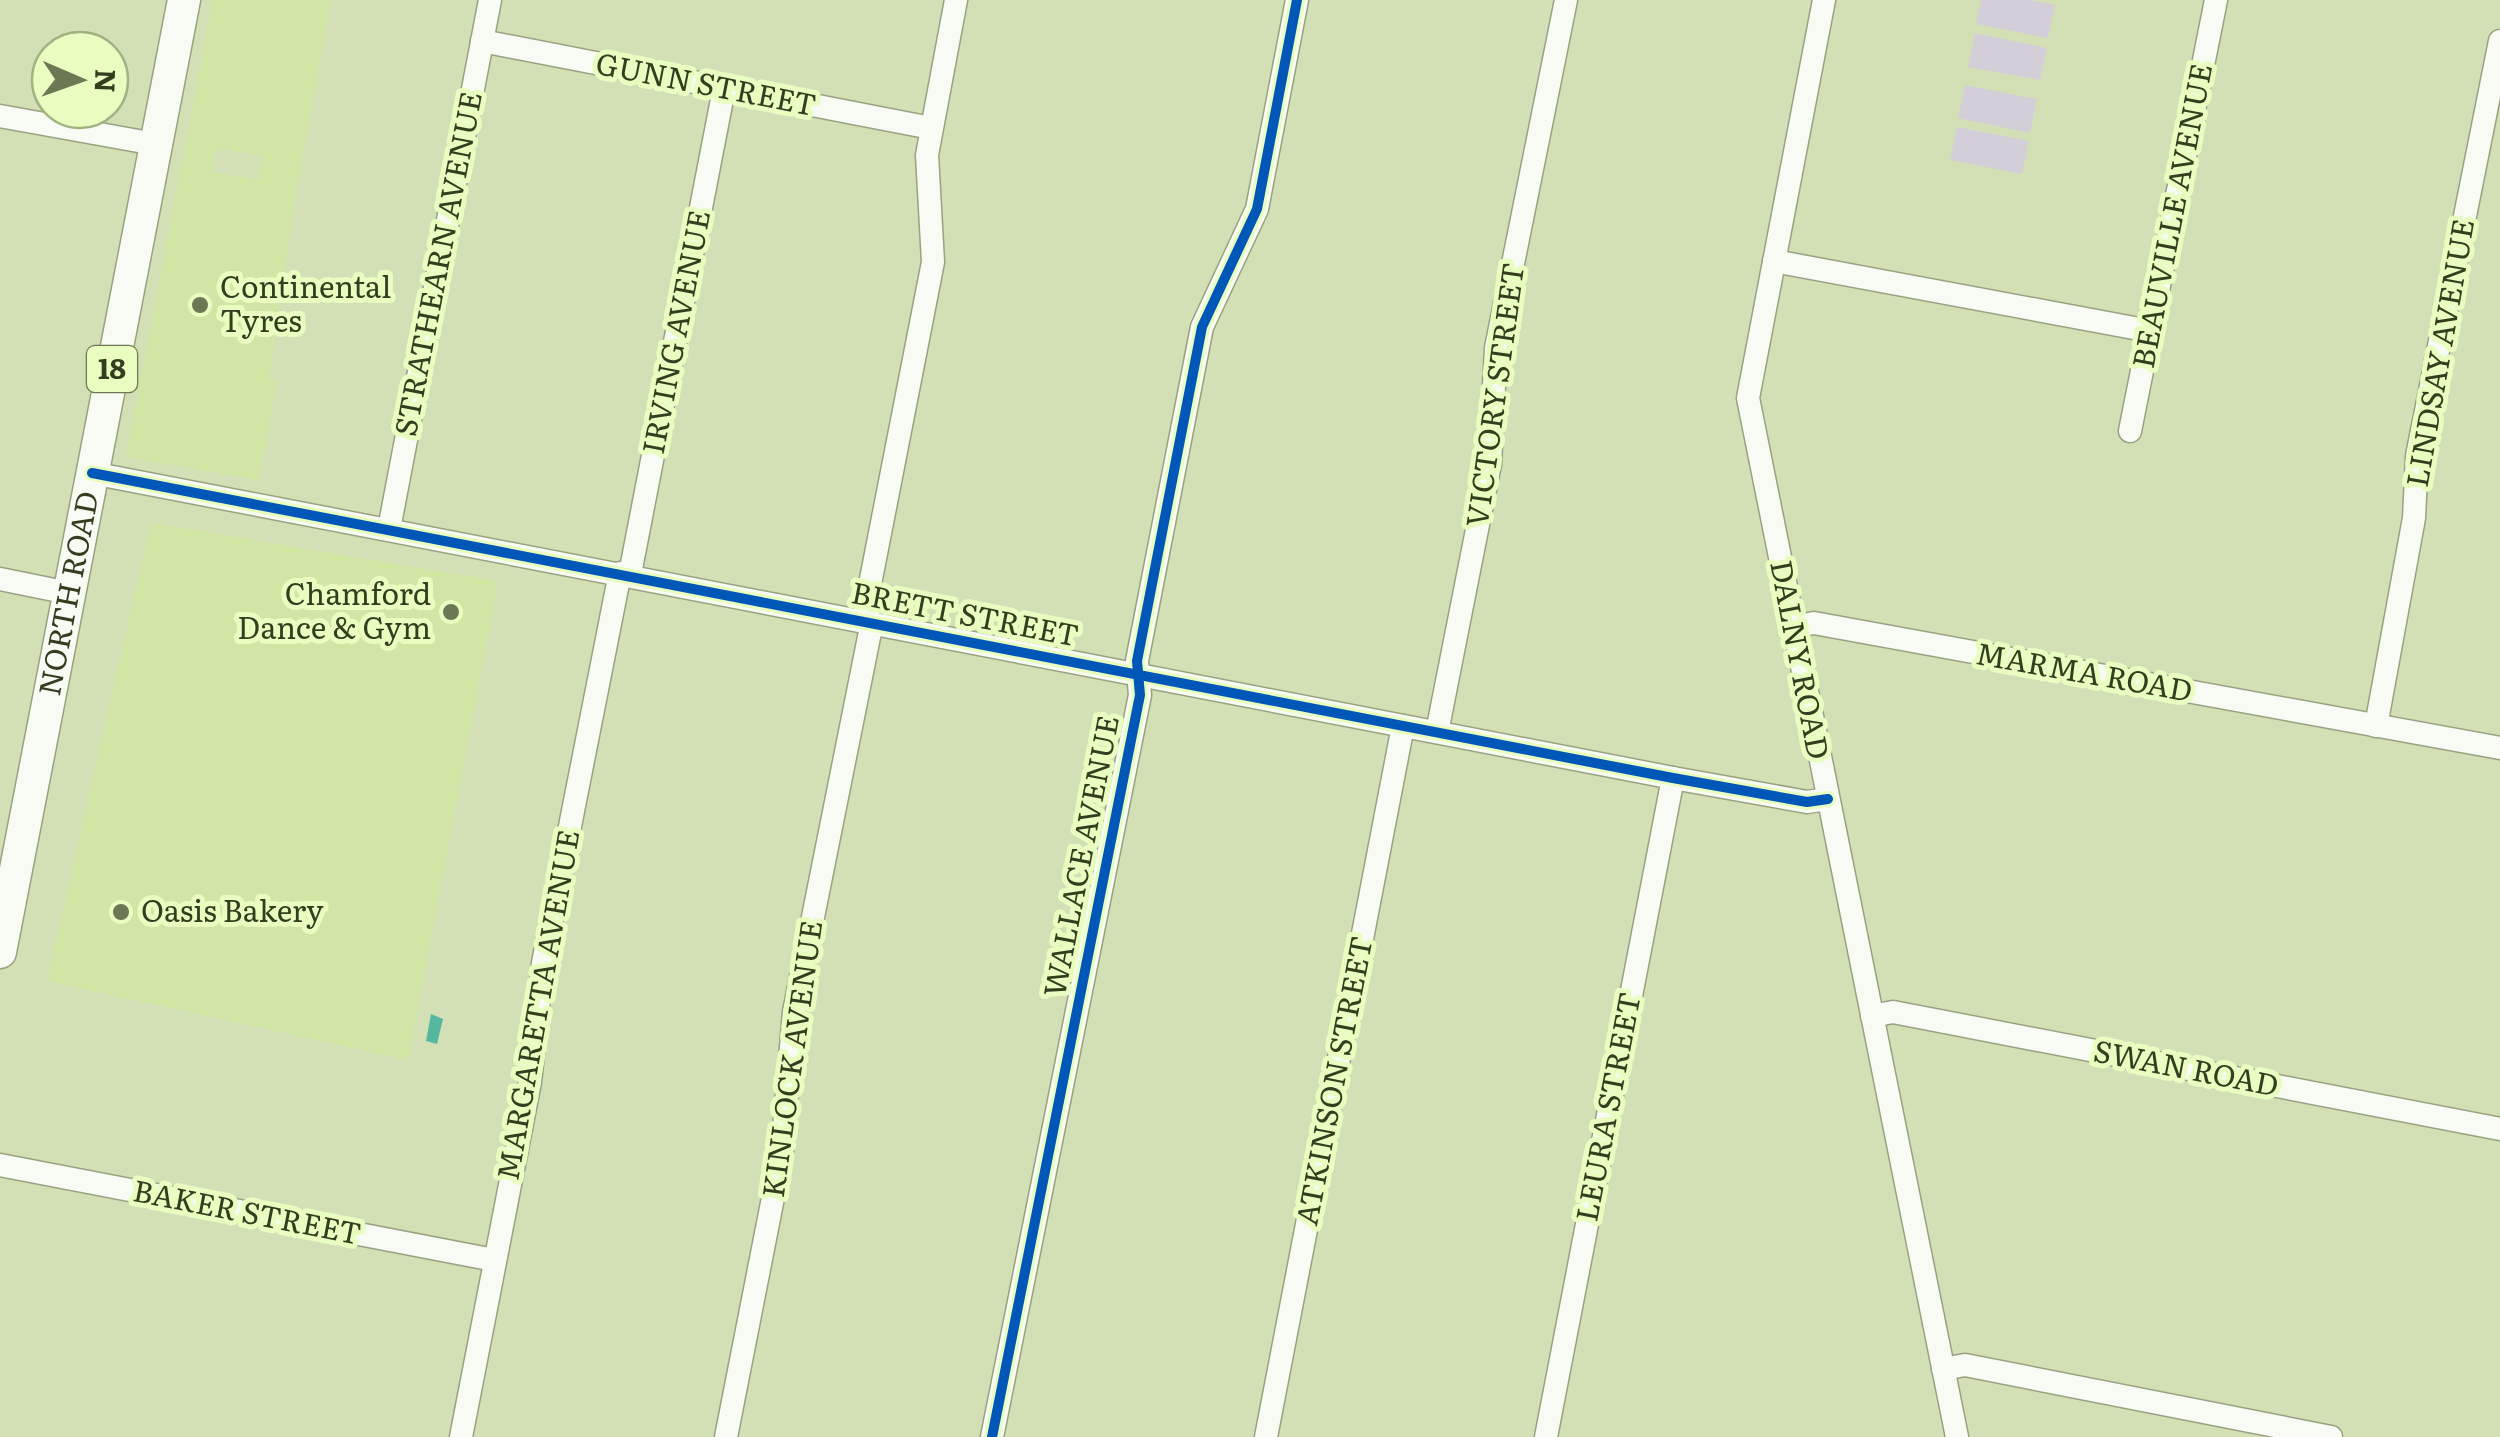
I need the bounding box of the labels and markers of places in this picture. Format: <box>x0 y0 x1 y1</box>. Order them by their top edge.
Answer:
place label: Continental Tyres <box>220 263 391 341</box>
marker: Continental Tyres <box>189 294 211 316</box>
place label: Chamford Dance & Gym <box>237 570 431 648</box>
marker: Chamford Dance & Gym <box>440 601 462 623</box>
place label: Oasis Bakery <box>141 887 324 931</box>
marker: Oasis Bakery <box>110 901 132 923</box>

